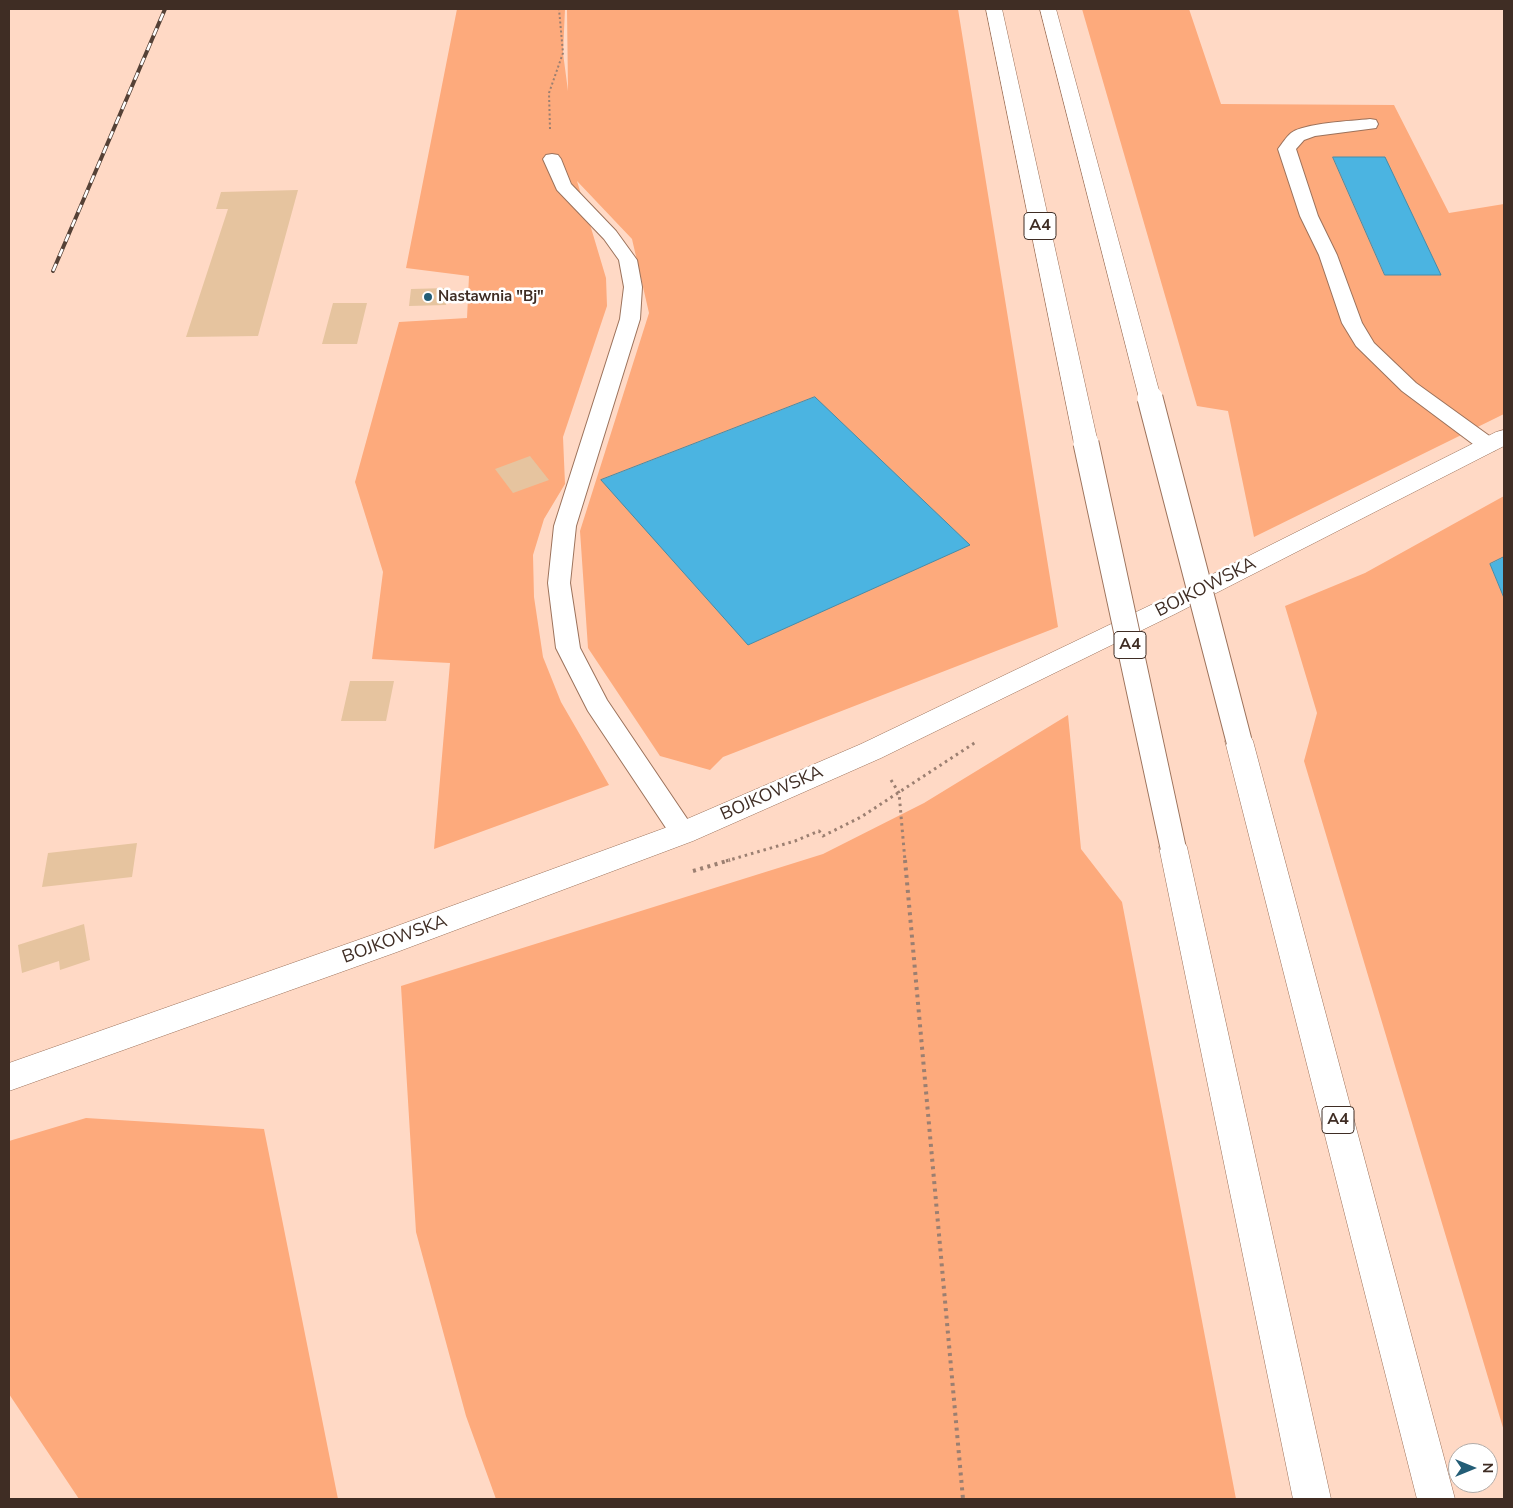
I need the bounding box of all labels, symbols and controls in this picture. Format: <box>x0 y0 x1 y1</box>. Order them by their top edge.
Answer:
road number: A4 <box>1024 212 1056 240</box>
place label: Nastawnia "Bj" <box>438 288 544 306</box>
marker: Nastawnia "Bj" <box>422 291 434 303</box>
street label: BOJKOWSKA <box>1152 553 1260 623</box>
road number: A4 <box>1114 632 1146 658</box>
street label: BOJKOWSKA <box>717 762 827 826</box>
street label: BOJKOWSKA <box>340 911 450 969</box>
road number: A4 <box>1322 1106 1354 1134</box>
north arrow <box>1448 1443 1498 1493</box>
text: N <box>1478 1463 1497 1473</box>

